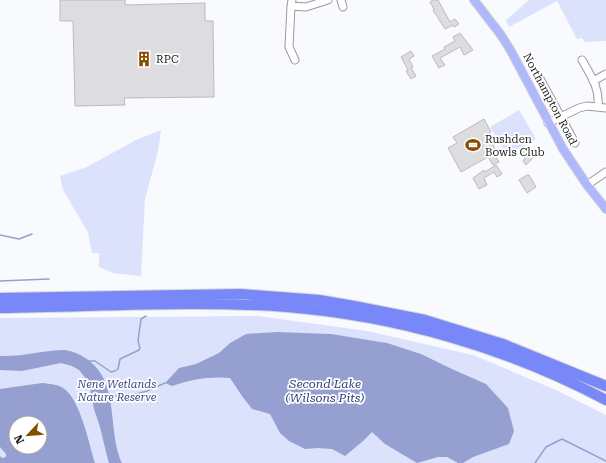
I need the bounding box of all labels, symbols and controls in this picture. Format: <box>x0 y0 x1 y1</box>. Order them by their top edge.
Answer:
building icon: RPC <box>135 50 153 68</box>
street label: Northampton Road <box>520 51 580 147</box>
place label: RPC <box>156 53 179 66</box>
place label: Rushden Bowls Club <box>485 133 545 159</box>
sports icon: Rushden Bowls Club <box>464 136 482 154</box>
water label: Second Lake (Wilsons Pits) <box>285 377 365 405</box>
park label: Nene Wetlands Nature Reserve <box>77 378 157 404</box>
north arrow <box>8 415 48 455</box>
text: N <box>12 432 27 446</box>

